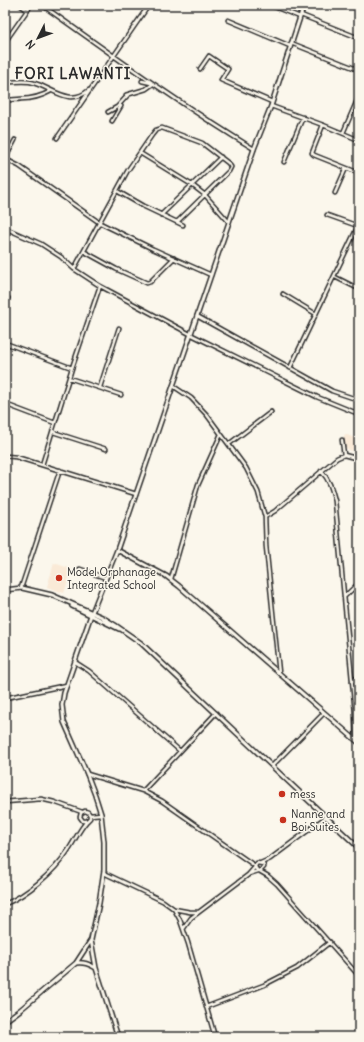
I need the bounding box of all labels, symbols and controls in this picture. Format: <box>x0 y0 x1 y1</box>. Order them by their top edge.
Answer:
north arrow <box>18 18 58 58</box>
text: N <box>23 37 38 52</box>
district label: FORI LAWANTI <box>15 64 131 83</box>
place label: Model Orphanage Integrated School <box>67 565 156 592</box>
marker: Model Orphanage Integrated School <box>54 573 64 583</box>
place label: mess <box>290 787 316 801</box>
marker: mess <box>277 789 287 799</box>
place label: Nanne and Boi Suites <box>291 807 346 834</box>
marker: Nanne and Boi Suites <box>278 815 288 825</box>

